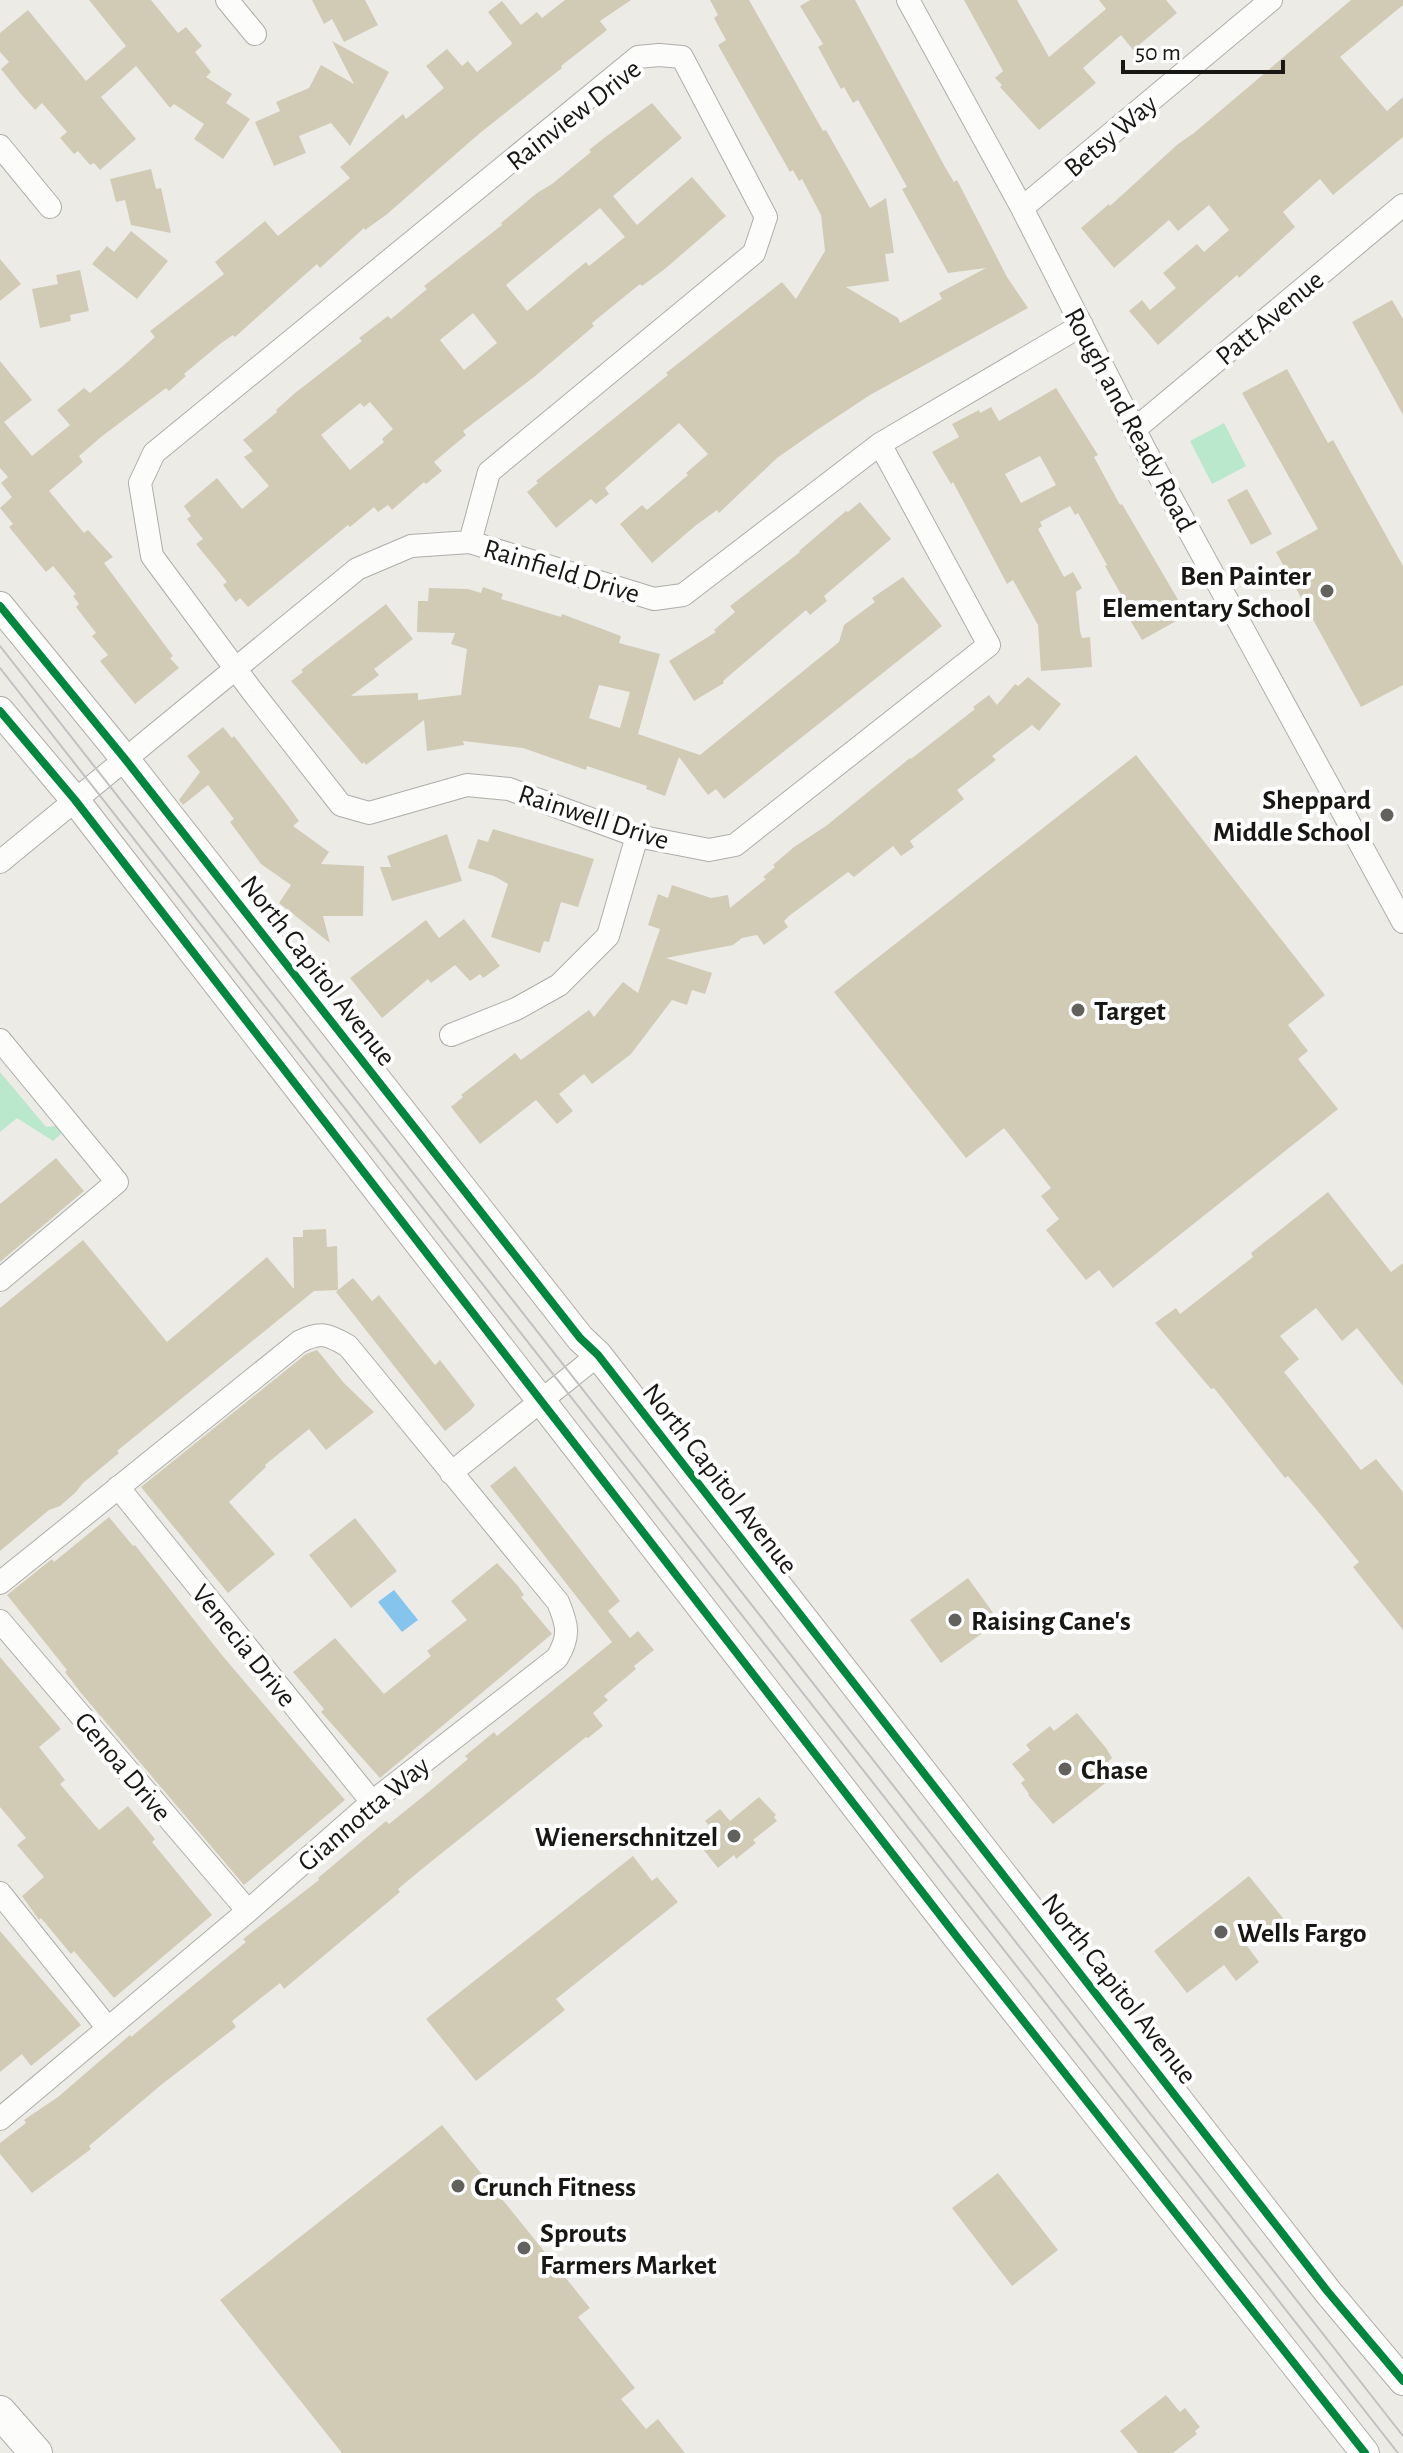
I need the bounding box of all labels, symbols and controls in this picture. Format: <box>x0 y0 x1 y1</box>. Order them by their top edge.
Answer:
scale bar <box>1123 24 1283 74</box>
text: 50 m <box>1135 41 1181 65</box>
street label: Rainview Drive <box>502 55 647 176</box>
street label: Betsy Way <box>1060 90 1163 183</box>
street label: Patt Avenue <box>1211 266 1329 371</box>
street label: Rough and Ready Road <box>1058 304 1200 536</box>
street label: Rainfield Drive <box>480 535 643 609</box>
place label: Ben Painter Elementary School <box>1102 563 1311 623</box>
marker: Ben Painter Elementary School <box>1318 582 1336 600</box>
street label: Rainwell Drive <box>515 780 672 855</box>
place label: Sheppard Middle School <box>1213 787 1371 847</box>
marker: Sheppard Middle School <box>1378 806 1396 824</box>
street label: North Capitol Avenue <box>235 871 400 1072</box>
place label: Target <box>1094 998 1166 1026</box>
marker: Target <box>1069 1001 1087 1019</box>
street label: North Capitol Avenue <box>637 1379 802 1580</box>
street label: Venecia Drive <box>186 1580 301 1713</box>
place label: Raising Cane's <box>971 1608 1131 1636</box>
marker: Raising Cane's <box>946 1611 964 1629</box>
street label: Genoa Drive <box>69 1707 176 1827</box>
street label: Giannotta Way <box>293 1752 435 1877</box>
place label: Chase <box>1081 1757 1148 1785</box>
marker: Chase <box>1056 1760 1074 1778</box>
place label: Wienerschnitzel <box>535 1824 718 1852</box>
marker: Wienerschnitzel <box>725 1827 743 1845</box>
street label: North Capitol Avenue <box>1036 1889 1201 2090</box>
place label: Wells Fargo <box>1237 1920 1367 1948</box>
marker: Wells Fargo <box>1212 1923 1230 1941</box>
place label: Crunch Fitness <box>474 2174 636 2202</box>
marker: Crunch Fitness <box>449 2177 467 2195</box>
place label: Sprouts Farmers Market <box>540 2220 717 2280</box>
marker: Sprouts Farmers Market <box>515 2239 533 2257</box>

